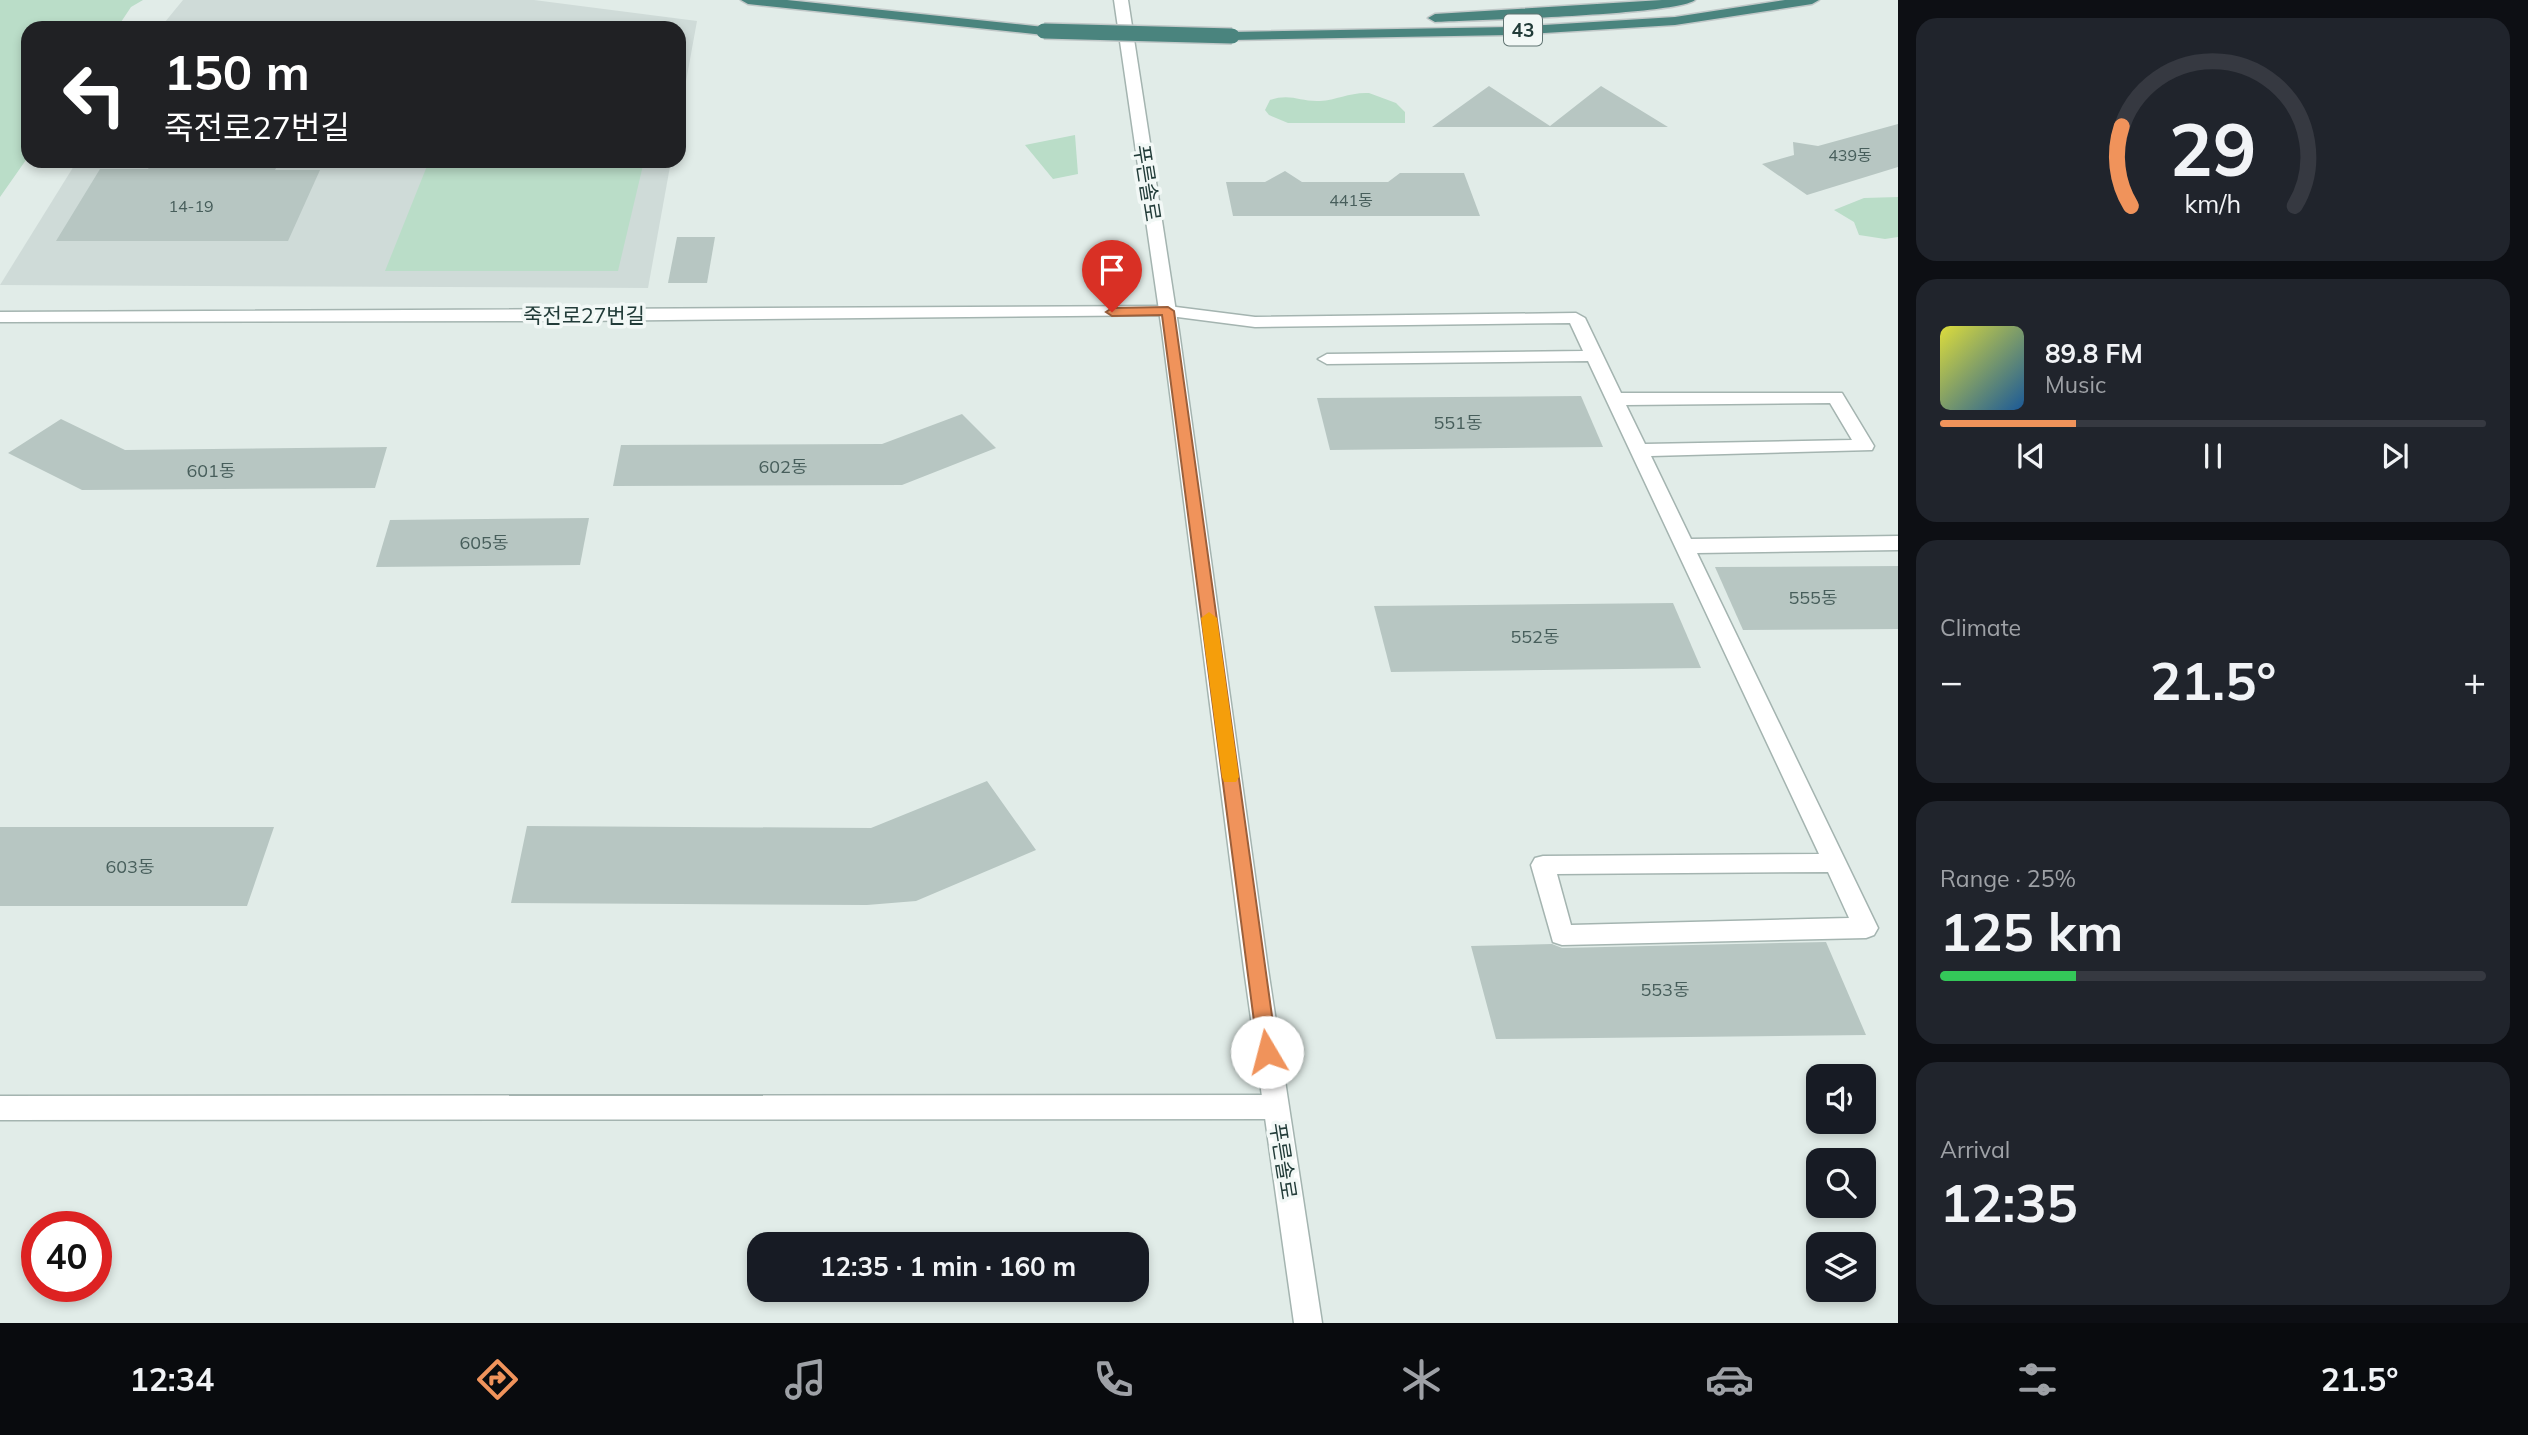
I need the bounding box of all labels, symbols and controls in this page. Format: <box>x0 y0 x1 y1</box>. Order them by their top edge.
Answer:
road number: 43 <box>1504 14 1542 46</box>
text: 150 m <box>164 41 310 102</box>
icon: left <box>49 49 140 140</box>
text: 29 <box>2169 103 2257 194</box>
text: 죽전로27번길 <box>164 107 350 147</box>
street label: 푸른솔로 <box>1129 143 1167 223</box>
house number: 439동 <box>1828 145 1872 165</box>
text: km/h <box>2185 187 2241 218</box>
house number: 441동 <box>1329 190 1373 210</box>
house number: 14-19 <box>168 196 214 216</box>
pin <box>1082 240 1142 312</box>
icon: arrive <box>1093 251 1131 289</box>
street label: 죽전로27번길 <box>523 302 645 328</box>
text: 89.8 FM <box>2045 337 2143 370</box>
text: Music <box>2045 370 2106 399</box>
house number: 551동 <box>1434 411 1482 434</box>
icon: previous <box>2012 437 2050 475</box>
icon: pause <box>2194 437 2232 475</box>
icon: next <box>2376 437 2414 475</box>
house number: 602동 <box>759 455 807 478</box>
house number: 601동 <box>187 459 235 482</box>
house number: 605동 <box>460 531 508 554</box>
house number: 555동 <box>1789 586 1837 609</box>
text: Climate <box>1940 613 2021 642</box>
house number: 552동 <box>1511 625 1559 648</box>
text: 21.5° <box>2150 648 2276 713</box>
text: − <box>1940 657 1963 705</box>
text: + <box>2463 657 2486 705</box>
house number: 603동 <box>106 855 154 878</box>
text: Range · 25% <box>1940 864 2076 893</box>
text: 125 km <box>1940 899 2123 964</box>
house number: 553동 <box>1641 978 1689 1001</box>
position arrow <box>1230 1015 1304 1089</box>
map controls <box>1806 1064 1876 1302</box>
button: sound <box>1806 1064 1876 1134</box>
street label: 푸른솔로 <box>1265 1121 1303 1201</box>
text: Arrival <box>1940 1135 2010 1164</box>
button: search <box>1806 1148 1876 1218</box>
text: 12:35 <box>1940 1170 2078 1235</box>
speed limit sign: 40 <box>21 1211 112 1302</box>
button: layers <box>1806 1232 1876 1302</box>
text: 12:35 · 1 min · 160 m <box>820 1250 1076 1283</box>
icon: directions <box>473 1355 522 1404</box>
icon: music <box>781 1355 830 1404</box>
icon: phone <box>1089 1355 1138 1404</box>
icon: climate <box>1397 1355 1446 1404</box>
icon: car <box>1705 1355 1754 1404</box>
icon: filters <box>2013 1355 2062 1404</box>
text: 12:34 <box>129 1359 214 1399</box>
text: 21.5° <box>2321 1359 2398 1399</box>

